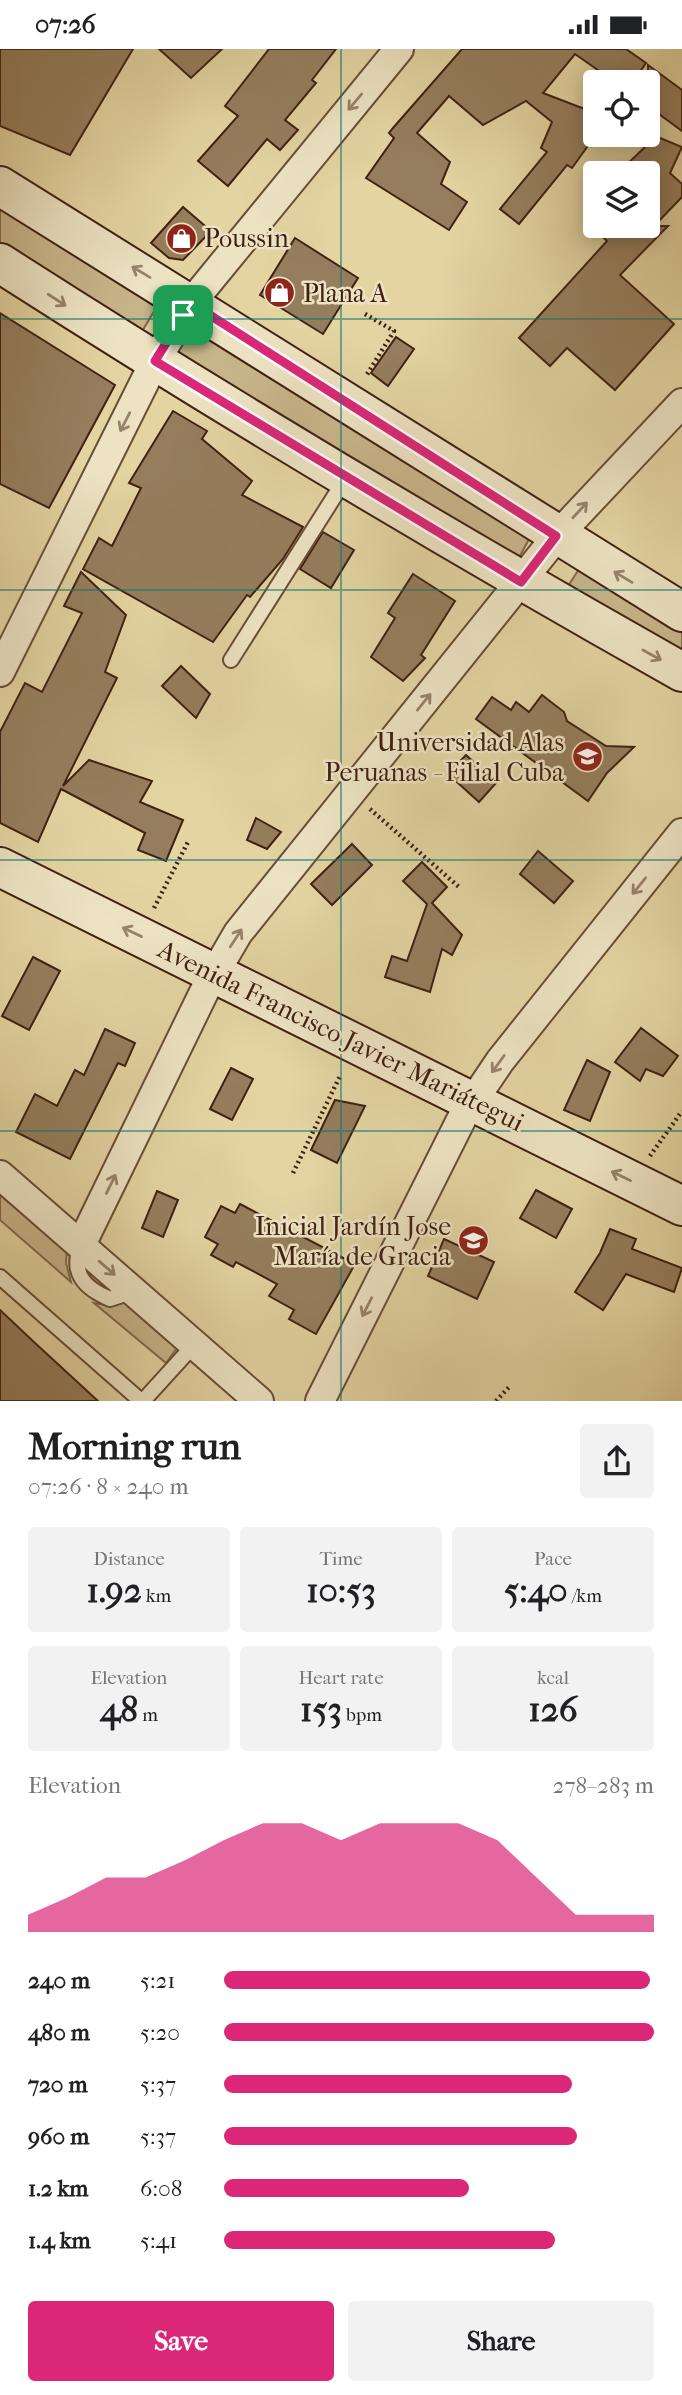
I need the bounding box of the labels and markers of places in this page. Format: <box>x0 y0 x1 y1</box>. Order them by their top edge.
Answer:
shop icon: Poussin <box>164 221 198 255</box>
place label: Poussin <box>204 223 289 254</box>
shop icon: Plana A <box>263 276 297 310</box>
place label: Plana A <box>303 278 389 309</box>
pin <box>153 285 213 345</box>
place label: Universidad Alas Peruanas - Filial Cuba <box>325 727 565 788</box>
school or university icon: Universidad Alas Peruanas - Filial Cuba <box>570 740 604 774</box>
place label: Inicial Jardín Jose María de Gracia <box>255 1211 452 1272</box>
school or university icon: Inicial Jardín Jose María de Gracia <box>457 1224 491 1258</box>

